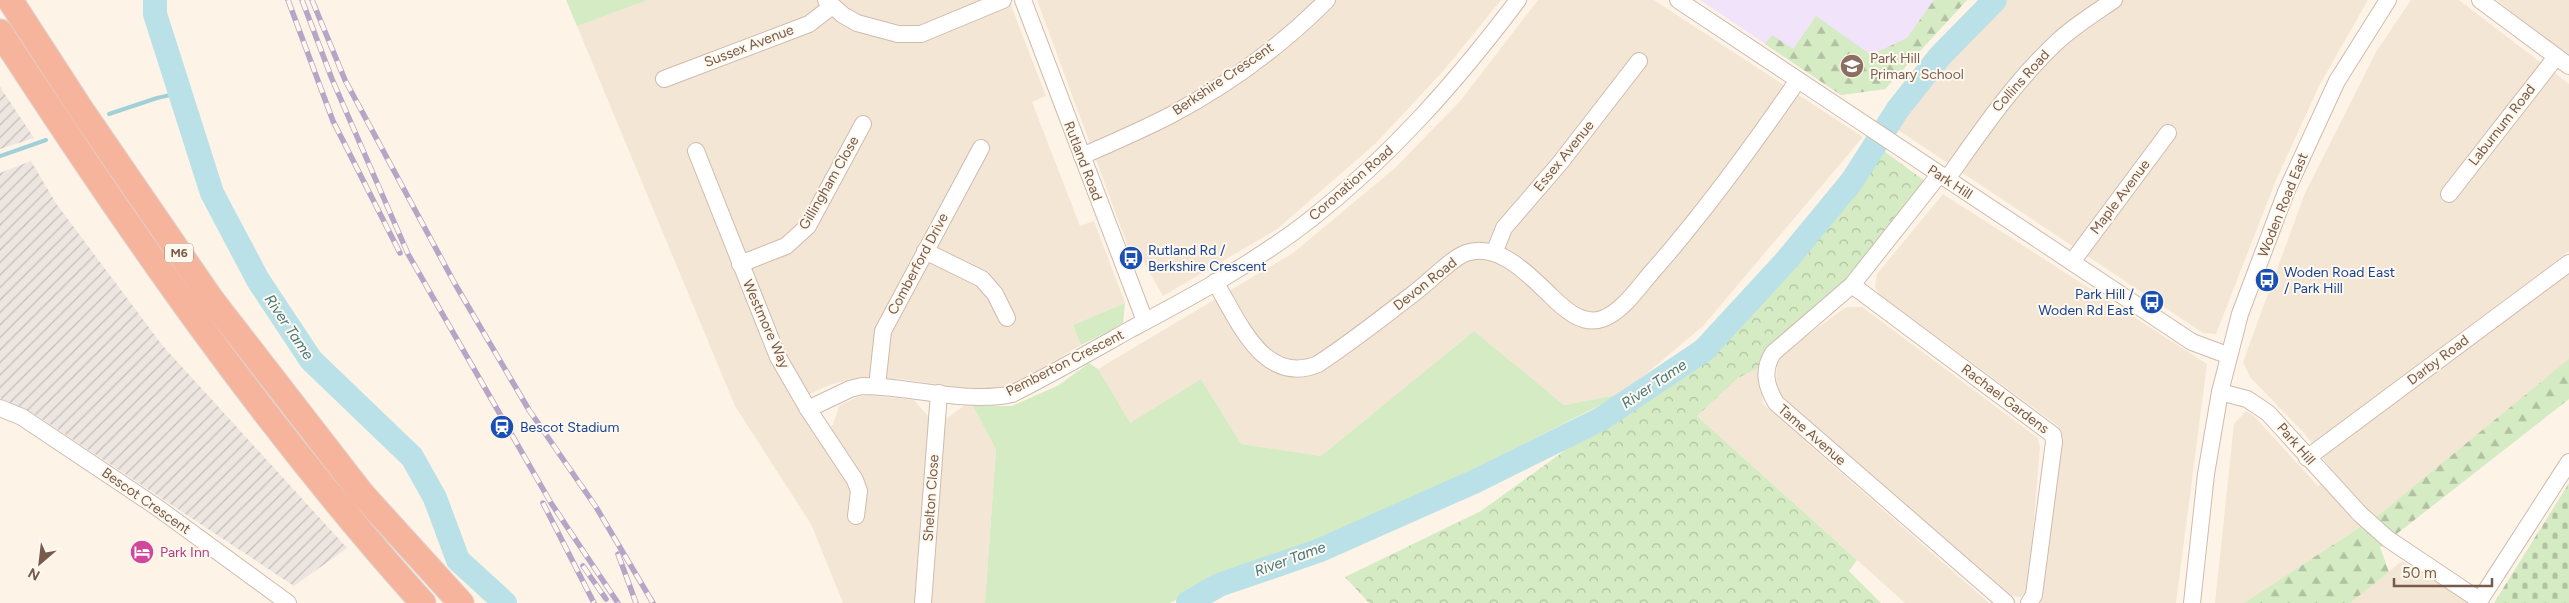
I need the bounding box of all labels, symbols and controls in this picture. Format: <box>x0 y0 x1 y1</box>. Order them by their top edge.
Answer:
street label: Sussex Avenue <box>702 21 796 71</box>
street label: Berkshire Crescent <box>1169 39 1277 119</box>
street label: Collins Road <box>1989 46 2053 116</box>
place label: Park Hill Primary School <box>1870 50 1964 83</box>
school or university icon: Park Hill Primary School <box>1839 53 1865 79</box>
street label: Laburnum Road <box>2465 81 2539 169</box>
street label: Essex Avenue <box>1530 117 1598 195</box>
street label: Rutland Road <box>1060 119 1106 203</box>
street label: Gillingham Close <box>795 133 863 233</box>
street label: Coronation Road <box>1305 142 1397 224</box>
street label: Woden Road East <box>2254 150 2312 260</box>
street label: Maple Avenue <box>2086 156 2154 238</box>
street label: Park Hill <box>1924 161 1976 203</box>
street label: Comberford Drive <box>884 210 952 318</box>
place label: Rutland Rd / Berkshire Crescent <box>1148 242 1266 275</box>
road number: M6 <box>165 244 193 262</box>
bus stop icon: Rutland Rd / Berkshire Crescent <box>1118 245 1144 271</box>
street label: Devon Road <box>1390 254 1460 314</box>
place label: Woden Road East / Park Hill <box>2284 264 2395 297</box>
bus stop icon: Woden Road East / Park Hill <box>2254 267 2280 293</box>
street label: Westmore Way <box>739 277 793 372</box>
place label: Park Hill / Woden Rd East <box>2038 286 2135 319</box>
bus stop icon: Park Hill / Woden Rd East <box>2139 289 2165 315</box>
water label: River Tame <box>261 291 317 363</box>
street label: Pemberton Crescent <box>1003 326 1127 400</box>
street label: Darby Road <box>2404 331 2472 389</box>
water label: River Tame <box>1618 356 1690 412</box>
street label: Rachael Gardens <box>1958 361 2052 437</box>
street label: Tame Avenue <box>1775 401 1850 469</box>
station icon: Bescot Stadium <box>489 414 515 440</box>
place label: Bescot Stadium <box>520 419 619 436</box>
street label: Park Hill <box>2273 420 2319 468</box>
street label: Shelton Close <box>919 454 943 542</box>
street label: Bescot Crescent <box>98 464 194 538</box>
north arrow <box>15 538 65 588</box>
water label: River Tame <box>1252 538 1328 580</box>
hotel icon: Park Inn <box>129 539 155 565</box>
place label: Park Inn <box>160 544 210 561</box>
scale bar <box>2394 556 2492 588</box>
text: N <box>25 564 43 584</box>
text: 50 m <box>2402 564 2437 582</box>

